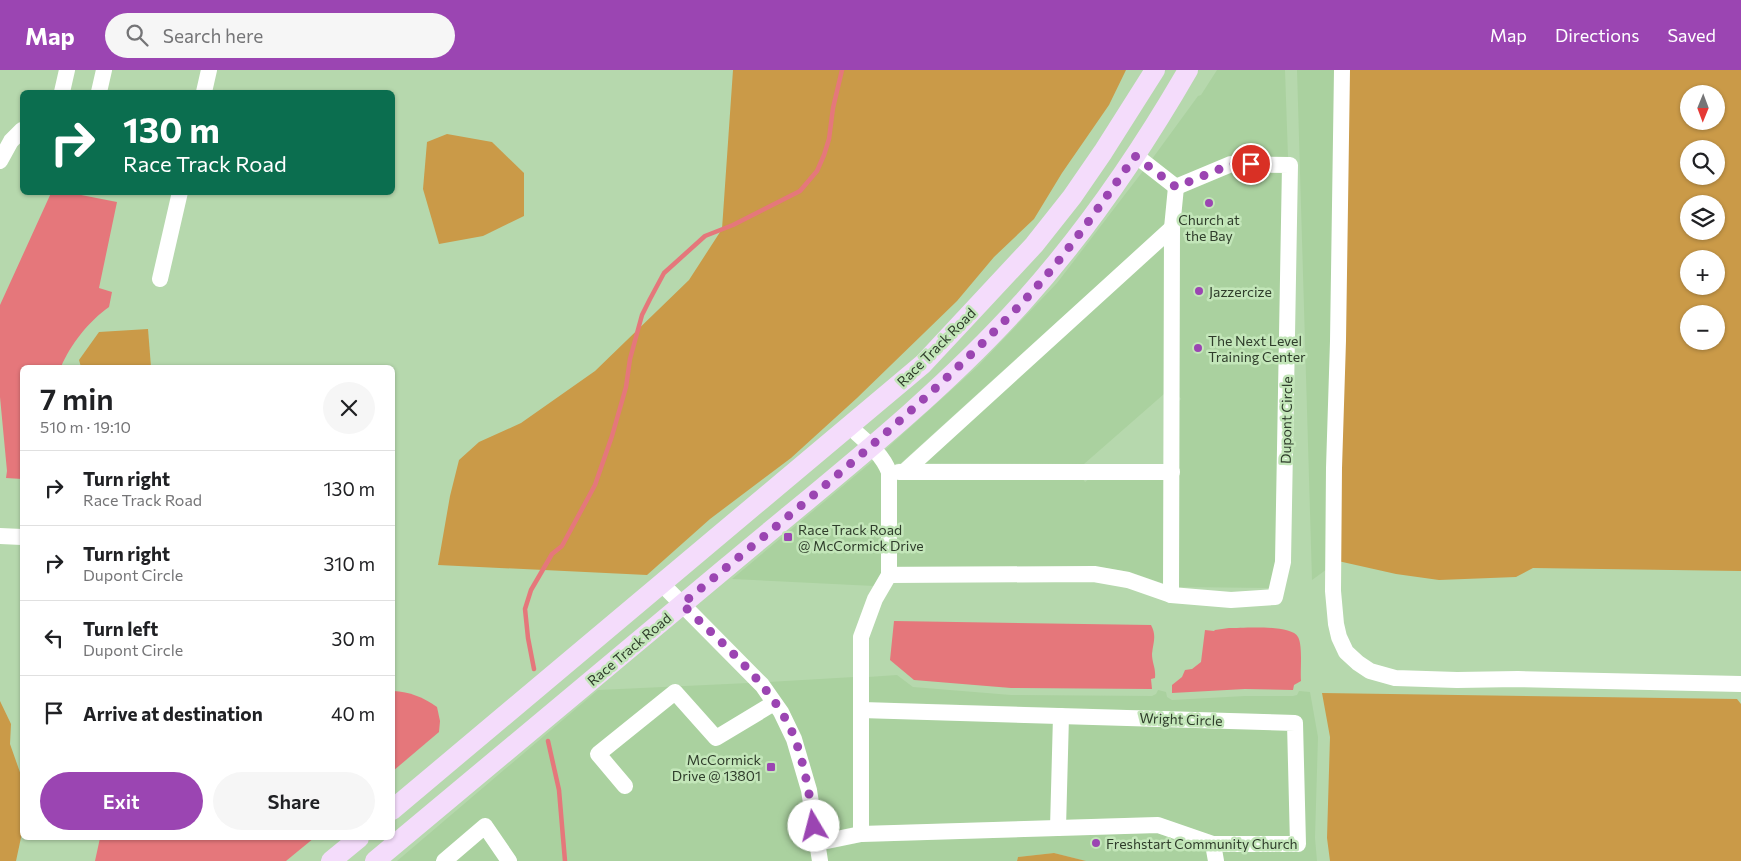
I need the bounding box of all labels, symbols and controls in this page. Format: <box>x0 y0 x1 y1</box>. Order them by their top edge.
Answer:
search box <box>105 13 455 58</box>
text: Map <box>25 21 75 50</box>
icon: search <box>123 21 151 49</box>
text: Search here <box>163 24 263 47</box>
text: Map <box>1490 24 1527 46</box>
text: Directions <box>1555 24 1639 46</box>
text: Saved <box>1667 24 1716 46</box>
north arrow <box>1680 85 1725 130</box>
map controls <box>1680 85 1725 350</box>
text: 130 m <box>123 107 220 150</box>
icon: right <box>40 110 105 175</box>
button: search <box>1680 140 1725 185</box>
pin <box>1230 143 1272 185</box>
text: Race Track Road <box>123 150 287 177</box>
icon: arrive <box>1237 150 1265 178</box>
button: layers <box>1680 195 1725 240</box>
marker: Church at the Bay <box>1203 197 1215 209</box>
place label: Church at the Bay <box>1178 211 1240 244</box>
button: + <box>1680 250 1725 295</box>
place label: Jazzercize <box>1209 283 1272 300</box>
marker: Jazzercize <box>1193 285 1205 297</box>
street label: Race Track Road <box>893 304 979 390</box>
button: − <box>1680 305 1725 350</box>
place label: The Next Level Training Center <box>1208 332 1306 365</box>
marker: The Next Level Training Center <box>1192 342 1204 354</box>
street label: Dupont Circle <box>1277 376 1295 464</box>
text: 7 min <box>40 379 114 416</box>
button: close <box>323 382 375 434</box>
text: 510 m · 19:10 <box>40 417 131 436</box>
text: Turn right <box>83 467 170 490</box>
icon: right <box>40 474 68 502</box>
text: 130 m <box>323 477 375 500</box>
text: Race Track Road <box>83 490 202 509</box>
place label: Race Track Road @ McCormick Drive <box>798 521 924 554</box>
marker: Race Track Road @ McCormick Drive <box>782 531 794 543</box>
text: Turn right <box>83 542 170 565</box>
icon: right <box>40 549 68 577</box>
text: 310 m <box>323 552 375 575</box>
text: Dupont Circle <box>83 565 183 584</box>
street label: Race Track Road <box>584 609 674 689</box>
text: Turn left <box>83 617 158 640</box>
icon: left <box>40 624 68 652</box>
text: 30 m <box>332 627 375 650</box>
text: Dupont Circle <box>83 640 183 659</box>
icon: arrive <box>40 699 68 727</box>
text: Arrive at destination <box>83 702 263 725</box>
text: 40 m <box>331 702 375 725</box>
street label: Wright Circle <box>1139 709 1223 729</box>
place label: McCormick Drive @ 13801 <box>672 751 761 784</box>
marker: McCormick Drive @ 13801 <box>765 761 777 773</box>
button: Exit <box>40 772 203 830</box>
button: Share <box>213 772 375 830</box>
position arrow <box>787 799 839 851</box>
place label: Freshstart Community Church <box>1106 835 1298 852</box>
marker: Freshstart Community Church <box>1090 837 1102 849</box>

